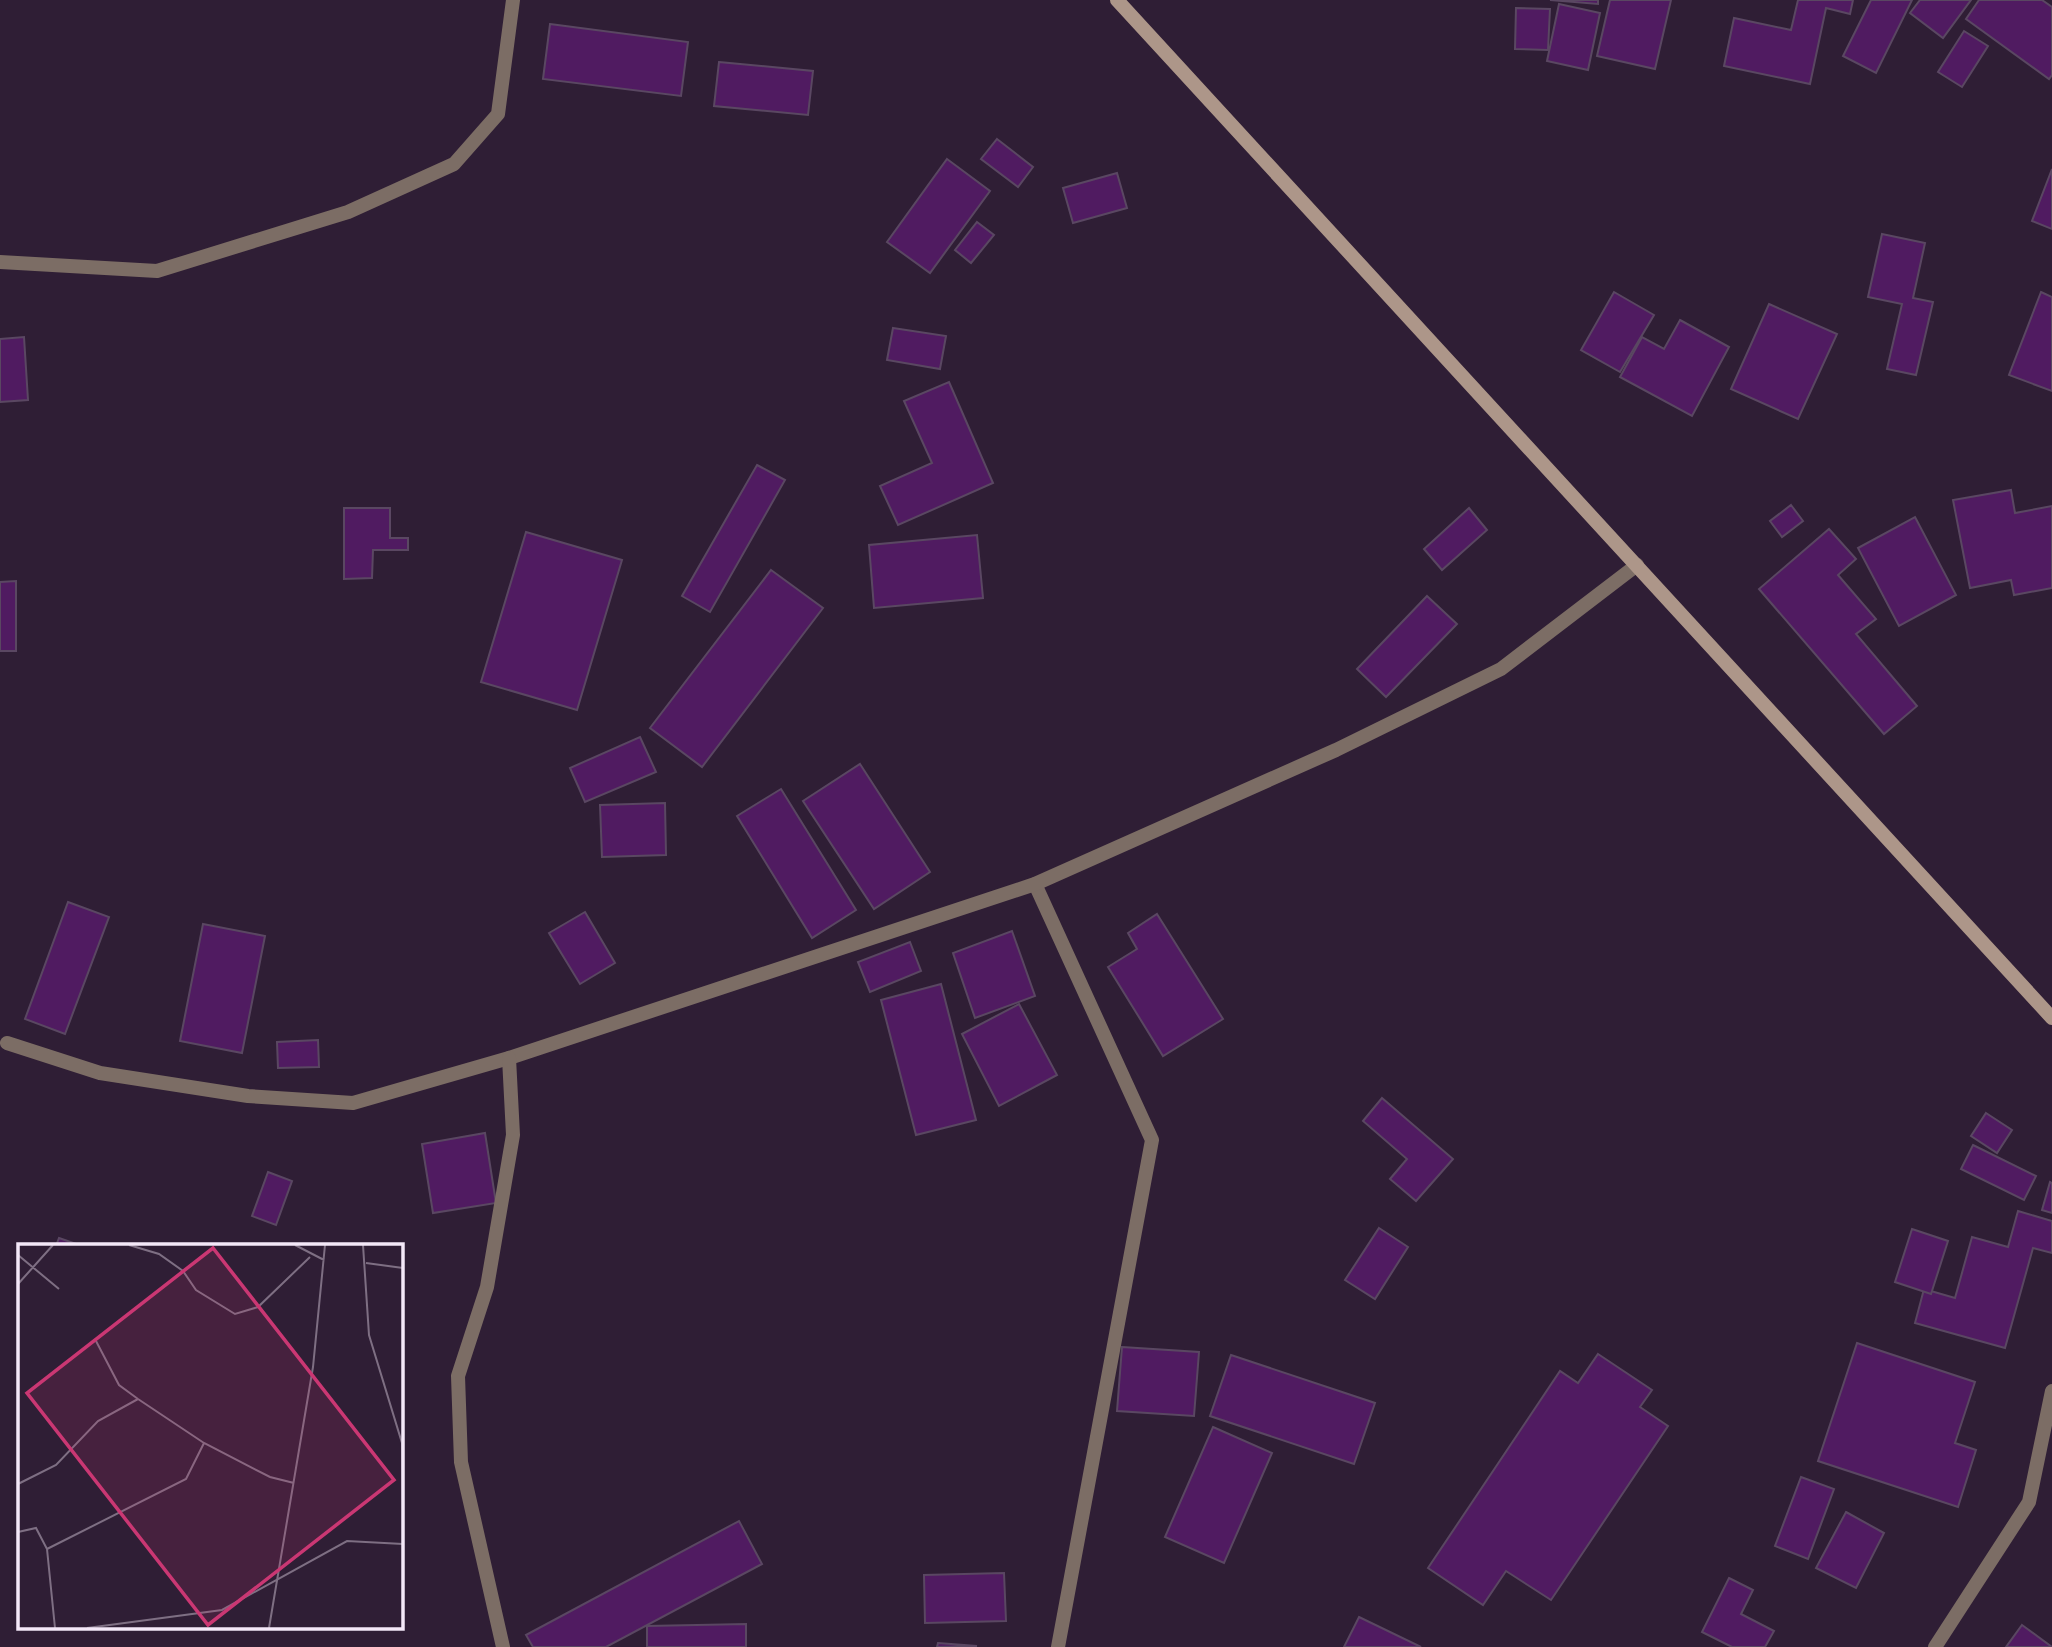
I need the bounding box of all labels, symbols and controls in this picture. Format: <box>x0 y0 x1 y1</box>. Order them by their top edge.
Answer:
inset map <box>18 1244 402 1630</box>

